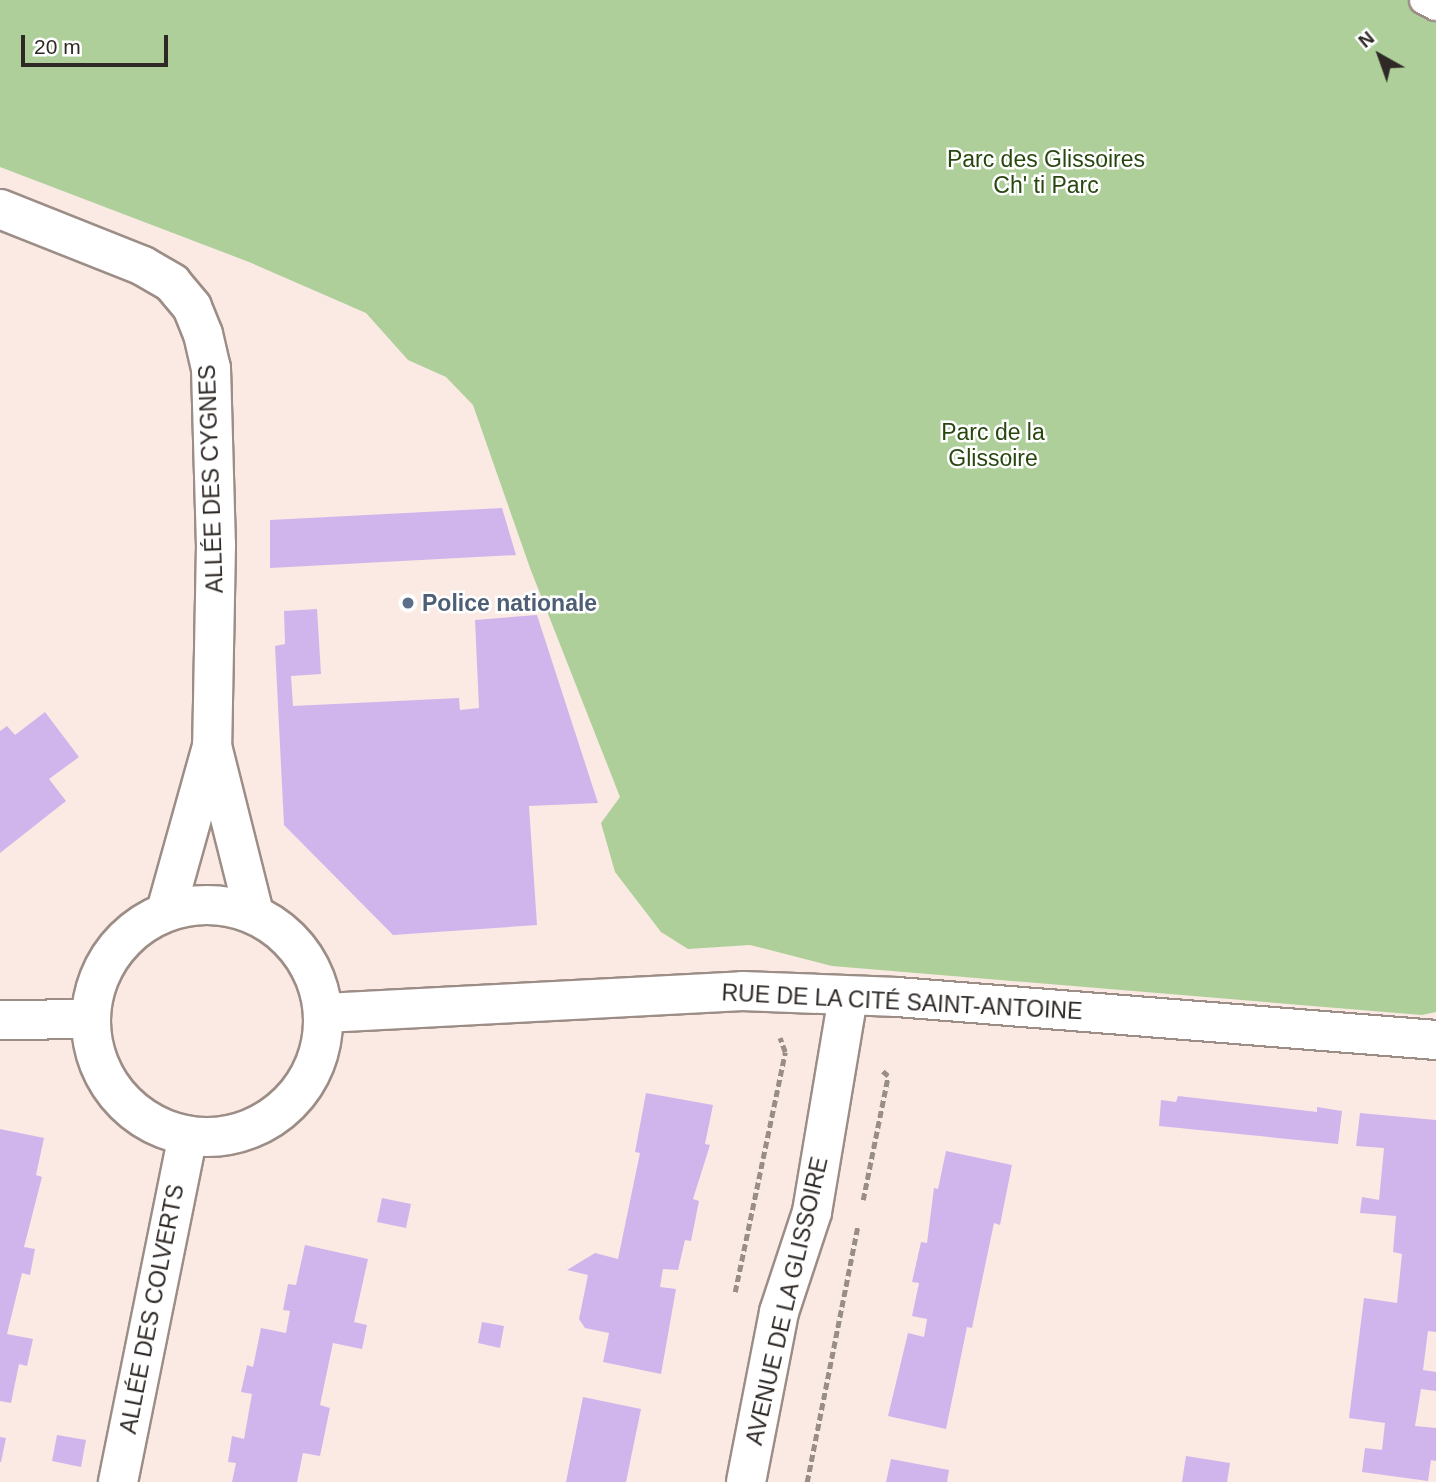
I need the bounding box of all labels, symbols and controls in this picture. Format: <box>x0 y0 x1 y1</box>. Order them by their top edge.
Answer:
scale bar <box>24 21 172 65</box>
north arrow <box>1345 21 1415 91</box>
text: N <box>1354 27 1378 52</box>
text: 20 m <box>34 35 81 58</box>
park label: Parc des Glissoires Ch' ti Parc <box>947 145 1145 199</box>
street label: ALLÉE DES CYGNES <box>193 364 229 594</box>
park label: Parc de la Glissoire <box>941 418 1045 472</box>
place label: Police nationale <box>422 589 597 617</box>
marker: Police nationale <box>400 595 416 611</box>
street label: RUE DE LA CITÉ SAINT-ANTOINE <box>720 979 1084 1025</box>
street label: AVENUE DE LA GLISSOIRE <box>740 1154 834 1448</box>
street label: ALLÉE DES COLVERTS <box>114 1182 190 1436</box>

